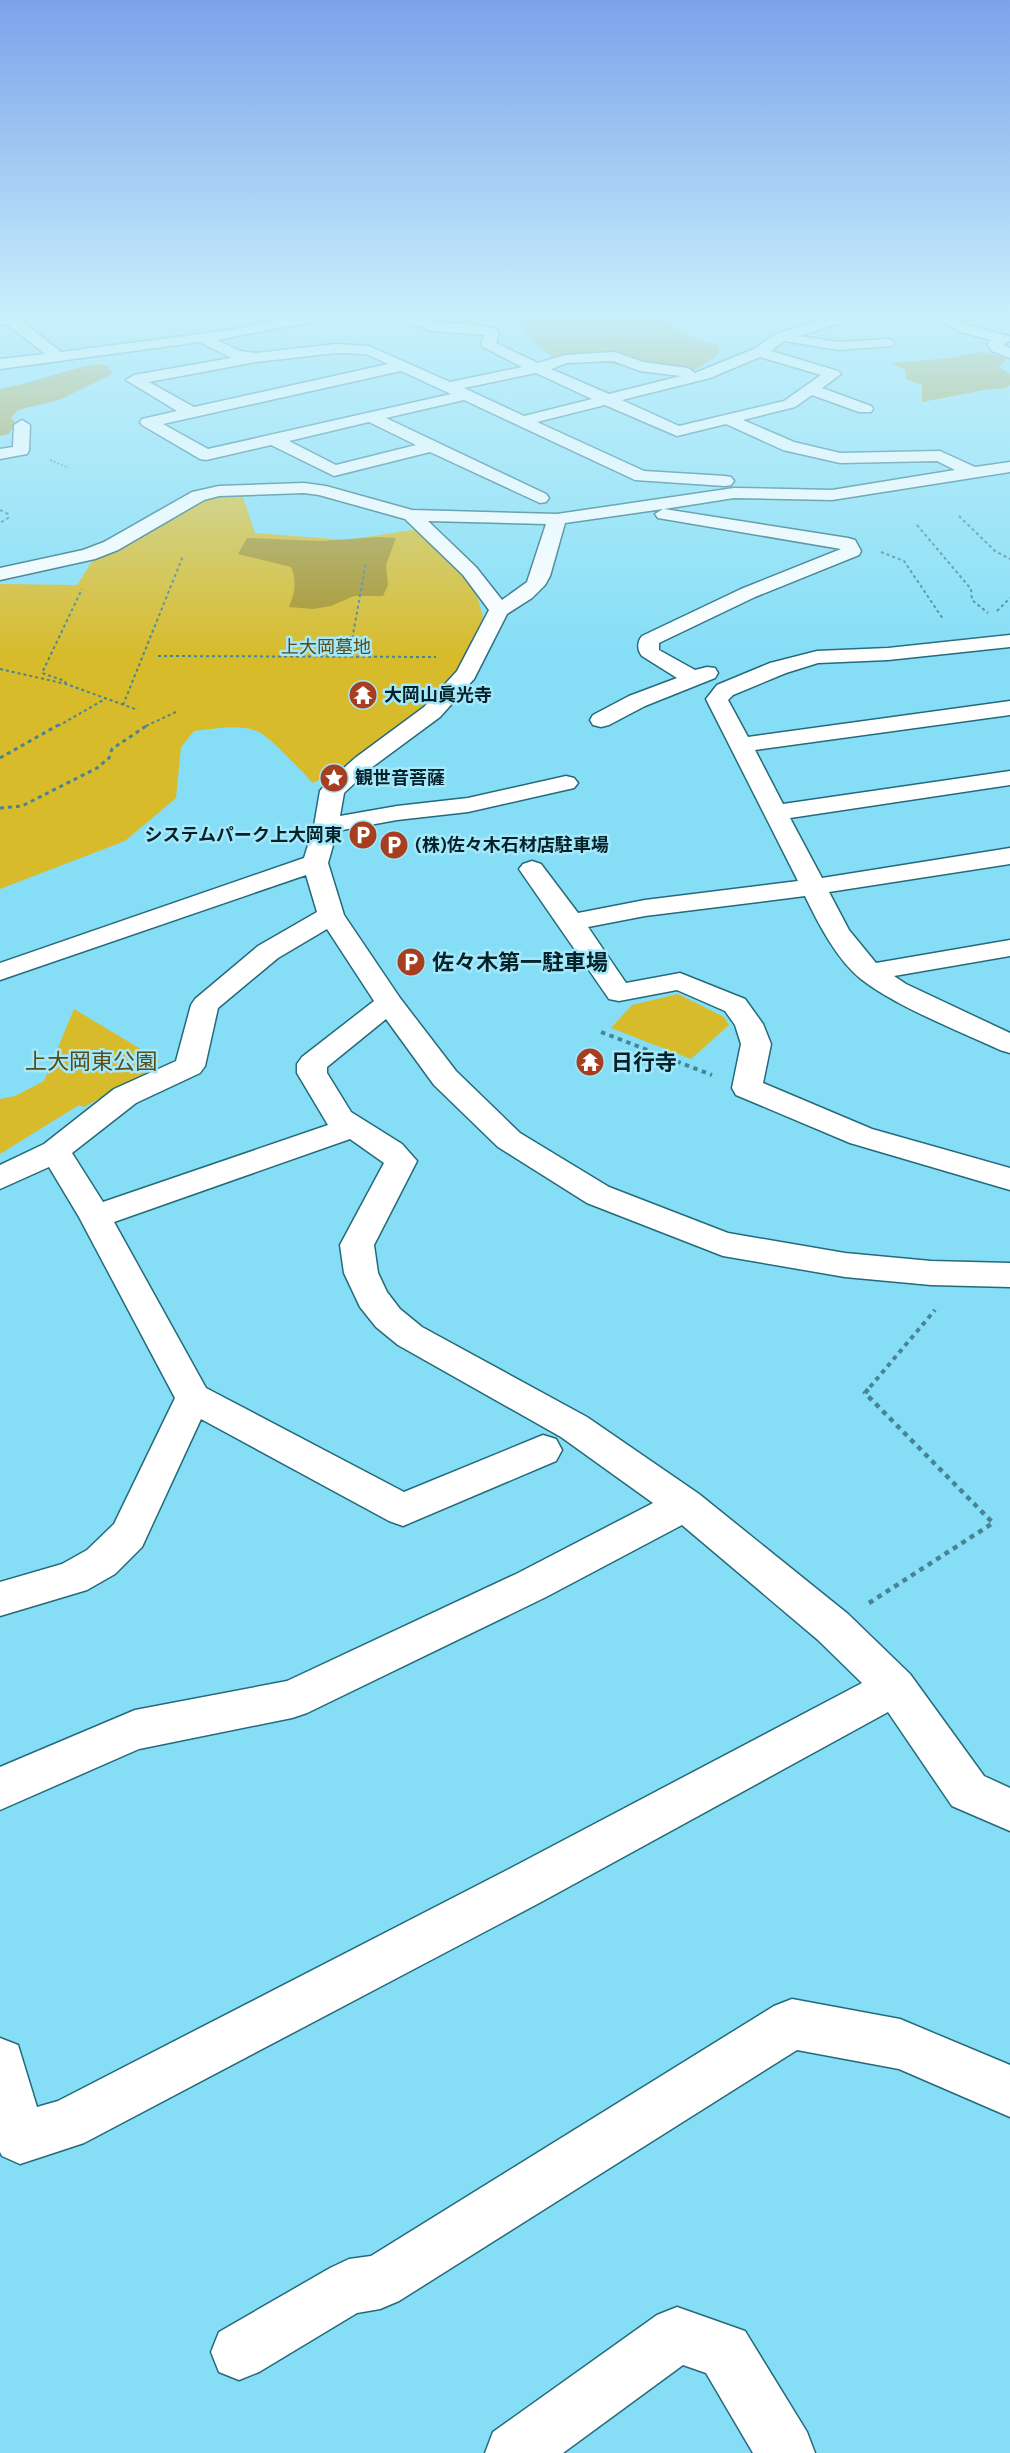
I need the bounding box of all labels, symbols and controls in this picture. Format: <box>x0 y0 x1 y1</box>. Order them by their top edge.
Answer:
park label: 上大岡墓地 <box>281 636 371 658</box>
temple icon: 大岡山眞光寺 <box>347 679 379 711</box>
place label: 大岡山眞光寺 <box>384 684 492 706</box>
place icon: 観世音菩薩 <box>318 762 350 794</box>
place label: 観世音菩薩 <box>355 767 445 789</box>
parking icon: システムパーク上大岡東 <box>347 819 379 851</box>
place label: システムパーク上大岡東 <box>145 824 342 846</box>
parking icon: (株)佐々木石材店駐車場 <box>378 829 410 861</box>
place label: (株)佐々木石材店駐車場 <box>415 834 609 856</box>
parking icon: 佐々木第一駐車場 <box>395 946 427 978</box>
place label: 佐々木第一駐車場 <box>432 949 608 976</box>
temple icon: 日行寺 <box>574 1046 606 1078</box>
park label: 上大岡東公園 <box>25 1048 157 1075</box>
place label: 日行寺 <box>611 1049 677 1076</box>

